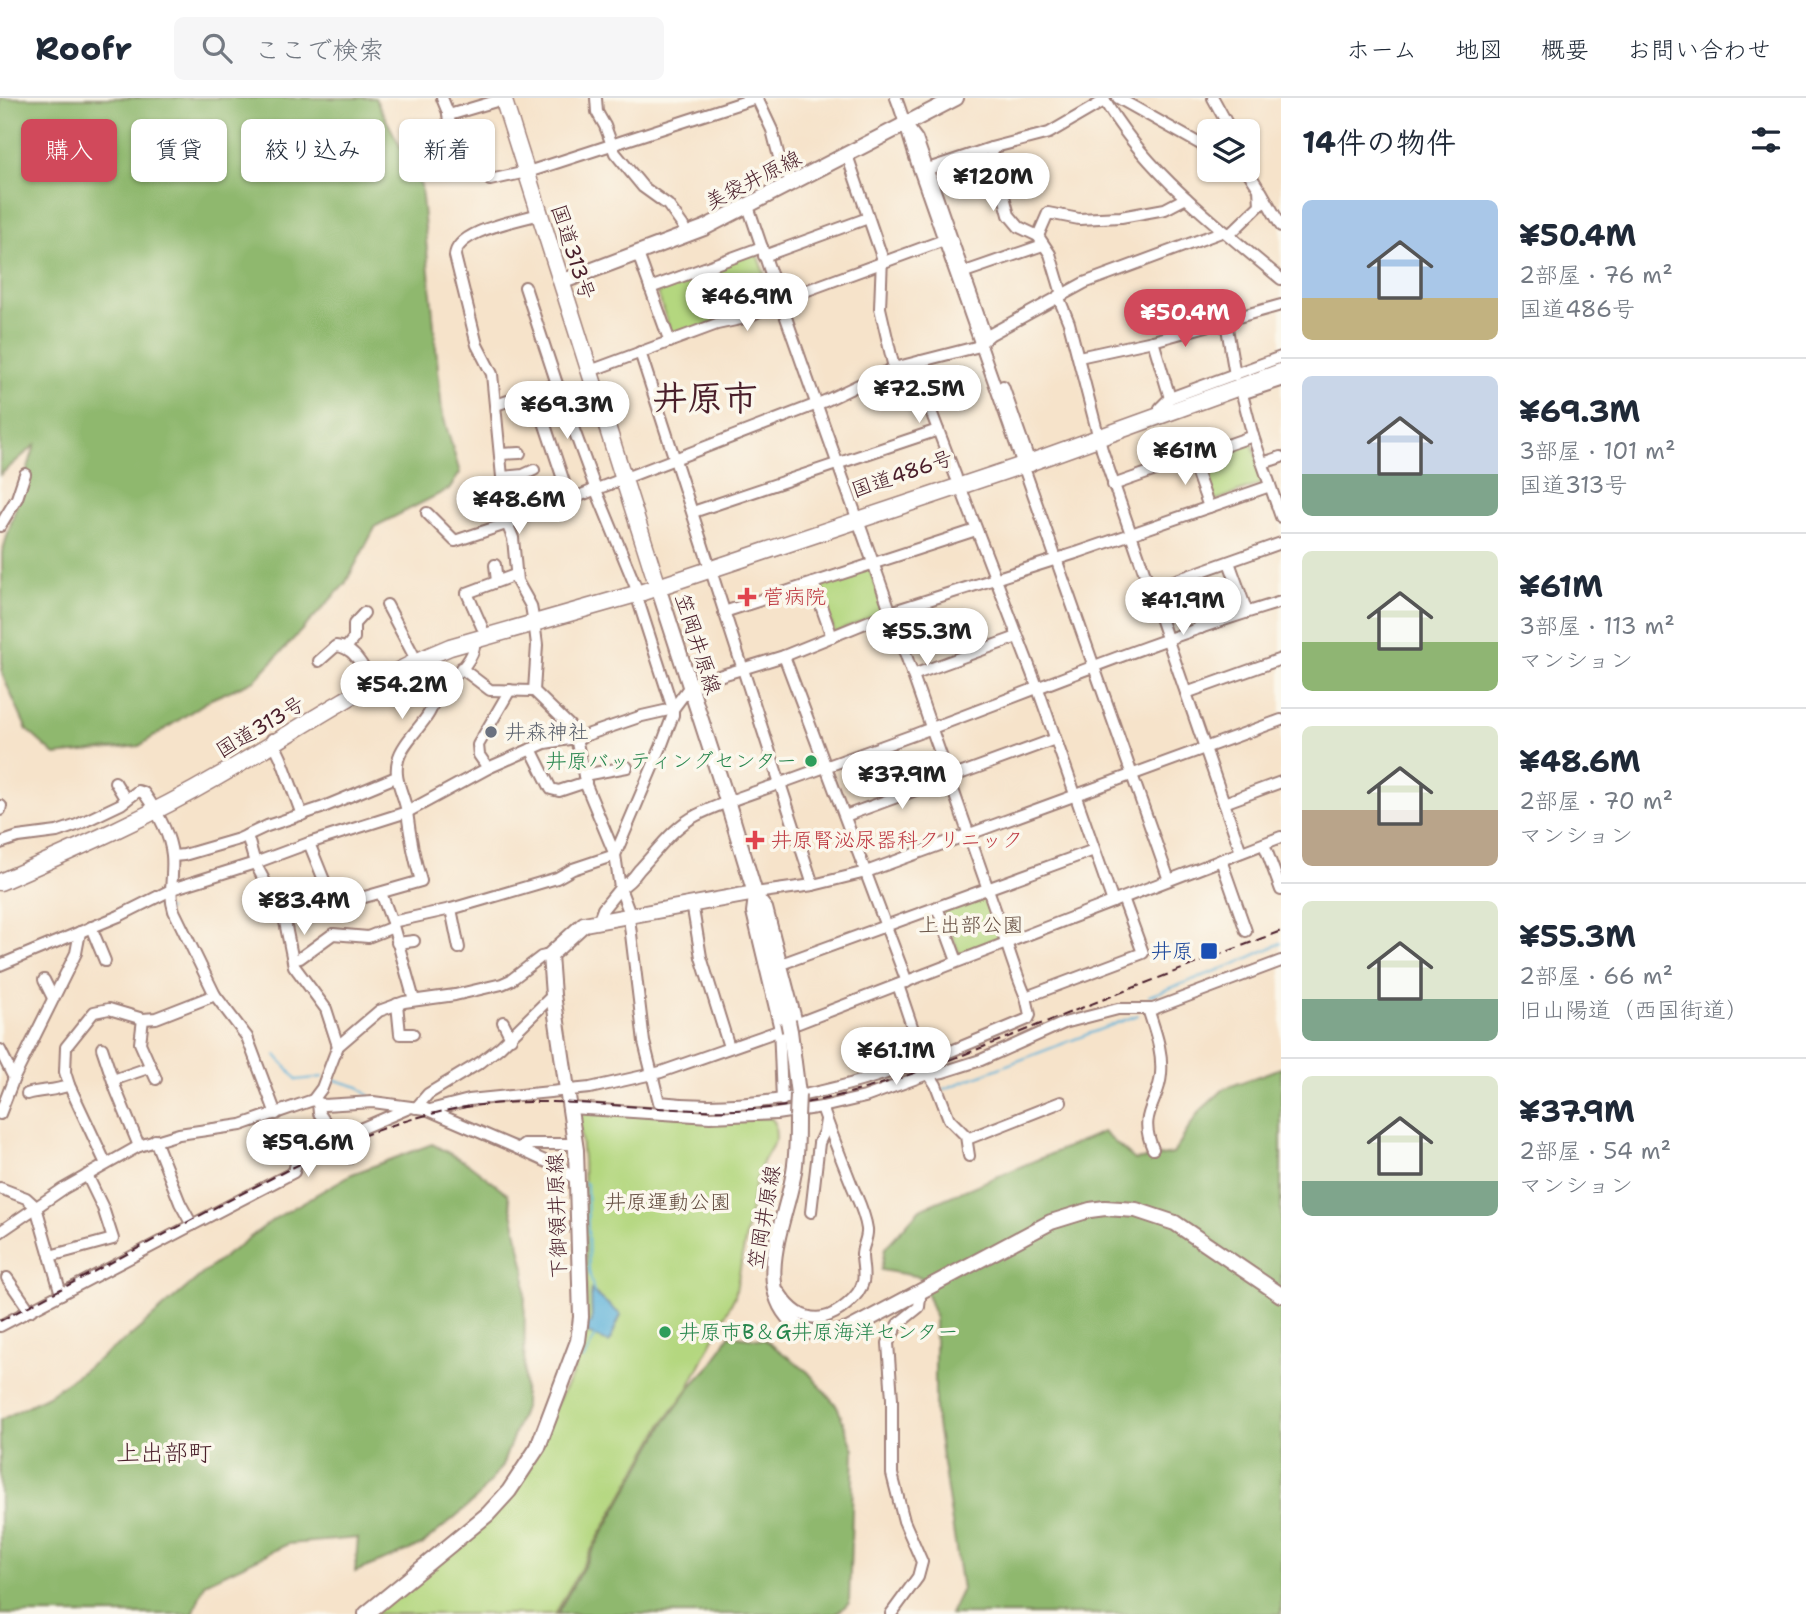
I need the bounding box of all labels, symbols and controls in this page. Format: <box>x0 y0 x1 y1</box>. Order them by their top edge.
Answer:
search box <box>174 17 664 80</box>
text: Roofr <box>35 26 132 71</box>
icon: search <box>198 29 236 67</box>
text: ここで検索 <box>254 32 384 67</box>
text: ホーム <box>1346 34 1417 66</box>
text: 地図 <box>1455 34 1503 66</box>
text: 概要 <box>1541 34 1589 66</box>
text: お問い合わせ <box>1627 34 1771 66</box>
chip: 購入 <box>21 119 117 182</box>
chip: 賃貸 <box>131 119 227 182</box>
chip: 絞り込み <box>241 119 385 182</box>
chip: 新着 <box>399 119 495 182</box>
map controls <box>1197 119 1260 182</box>
button: layers <box>1197 119 1260 182</box>
icon: filters <box>1747 121 1785 159</box>
text: 14件の物件 <box>1302 122 1456 163</box>
street label: 美袋井原線 <box>700 144 806 216</box>
pin: ¥120M <box>944 153 1042 213</box>
text: ¥120M <box>953 161 1033 191</box>
street label: 国道313号 <box>544 201 602 303</box>
text: ¥50.4M <box>1519 215 1636 256</box>
icon: home <box>1358 228 1442 312</box>
text: 2部屋 · 76 m² <box>1519 260 1673 290</box>
pin: ¥46.9M <box>690 274 804 333</box>
text: ¥46.9M <box>701 281 793 311</box>
pin: ¥50.4M <box>1128 289 1242 349</box>
text: 国道486号 <box>1519 294 1635 324</box>
text: ¥50.4M <box>1140 297 1230 327</box>
pin: ¥72.5M <box>862 366 976 425</box>
text: ¥72.5M <box>873 373 965 403</box>
district label: 井原市 <box>652 374 758 421</box>
pin: ¥69.3M <box>510 382 624 441</box>
text: ¥69.3M <box>520 389 614 419</box>
text: ¥69.3M <box>1519 391 1640 432</box>
icon: home <box>1358 404 1442 488</box>
pin: ¥61M <box>1144 428 1226 487</box>
text: ¥61M <box>1153 435 1217 465</box>
text: 3部屋 · 101 m² <box>1519 436 1676 466</box>
street label: 国道486号 <box>847 444 957 504</box>
text: 国道313号 <box>1519 470 1627 500</box>
pin: ¥48.6M <box>462 476 576 536</box>
text: ¥48.6M <box>472 484 566 514</box>
text: ¥61M <box>1519 566 1603 607</box>
pin: ¥41.9M <box>1126 578 1240 637</box>
icon: home <box>1358 579 1442 663</box>
place label: 菅病院 <box>763 583 826 611</box>
text: ¥41.9M <box>1141 585 1225 615</box>
marker: 菅病院 <box>737 587 757 607</box>
street label: 笠岡井原線 <box>668 590 728 698</box>
pin: ¥55.3M <box>870 608 984 668</box>
text: 3部屋 · 113 m² <box>1519 611 1675 641</box>
text: ¥55.3M <box>882 616 972 646</box>
text: マンション <box>1519 645 1633 675</box>
pin: ¥54.2M <box>345 662 459 721</box>
text: ¥54.2M <box>356 669 448 699</box>
street label: 国道313号 <box>210 689 310 765</box>
place label: 井森神社 <box>505 718 589 746</box>
marker: 井森神社 <box>483 724 499 740</box>
text: ¥48.6M <box>1519 741 1641 782</box>
place label: 井原バッティングセンター <box>546 747 797 775</box>
pin: ¥37.9M <box>845 752 959 811</box>
marker: 井原バッティングセンター <box>803 753 819 769</box>
icon: home <box>1358 754 1442 838</box>
text: ¥37.9M <box>858 759 946 789</box>
text: 2部屋 · 70 m² <box>1519 786 1673 816</box>
text: マンション <box>1519 820 1633 850</box>
place label: 井原腎泌尿器科クリニック <box>771 826 1023 854</box>
marker: 井原腎泌尿器科クリニック <box>745 830 765 850</box>
pin: ¥83.4M <box>247 878 361 937</box>
text: ¥83.4M <box>258 885 350 915</box>
park label: 上出部公園 <box>919 911 1024 939</box>
text: ¥55.3M <box>1519 916 1636 957</box>
icon: home <box>1358 929 1442 1013</box>
place label: 井原 <box>1151 937 1193 965</box>
marker: 井原 <box>1199 941 1219 961</box>
text: 2部屋 · 66 m² <box>1519 961 1673 991</box>
text: 旧山陽道（西国街道） <box>1519 995 1749 1025</box>
pin: ¥61.1M <box>839 1028 953 1087</box>
text: ¥61.1M <box>857 1035 935 1065</box>
text: ¥37.9M <box>1519 1091 1635 1132</box>
icon: home <box>1358 1104 1442 1188</box>
pin: ¥59.6M <box>251 1119 365 1179</box>
text: ¥59.6M <box>262 1127 354 1157</box>
text: 2部屋 · 54 m² <box>1519 1136 1671 1166</box>
street label: 下御領井原線 <box>541 1153 573 1279</box>
street label: 笠岡井原線 <box>741 1163 787 1271</box>
text: マンション <box>1519 1170 1633 1200</box>
park label: 井原運動公園 <box>605 1188 731 1216</box>
place label: 井原市B＆G井原海洋センター <box>679 1318 958 1346</box>
marker: 井原市B＆G井原海洋センター <box>657 1324 673 1340</box>
district label: 上出部町 <box>116 1437 212 1469</box>

